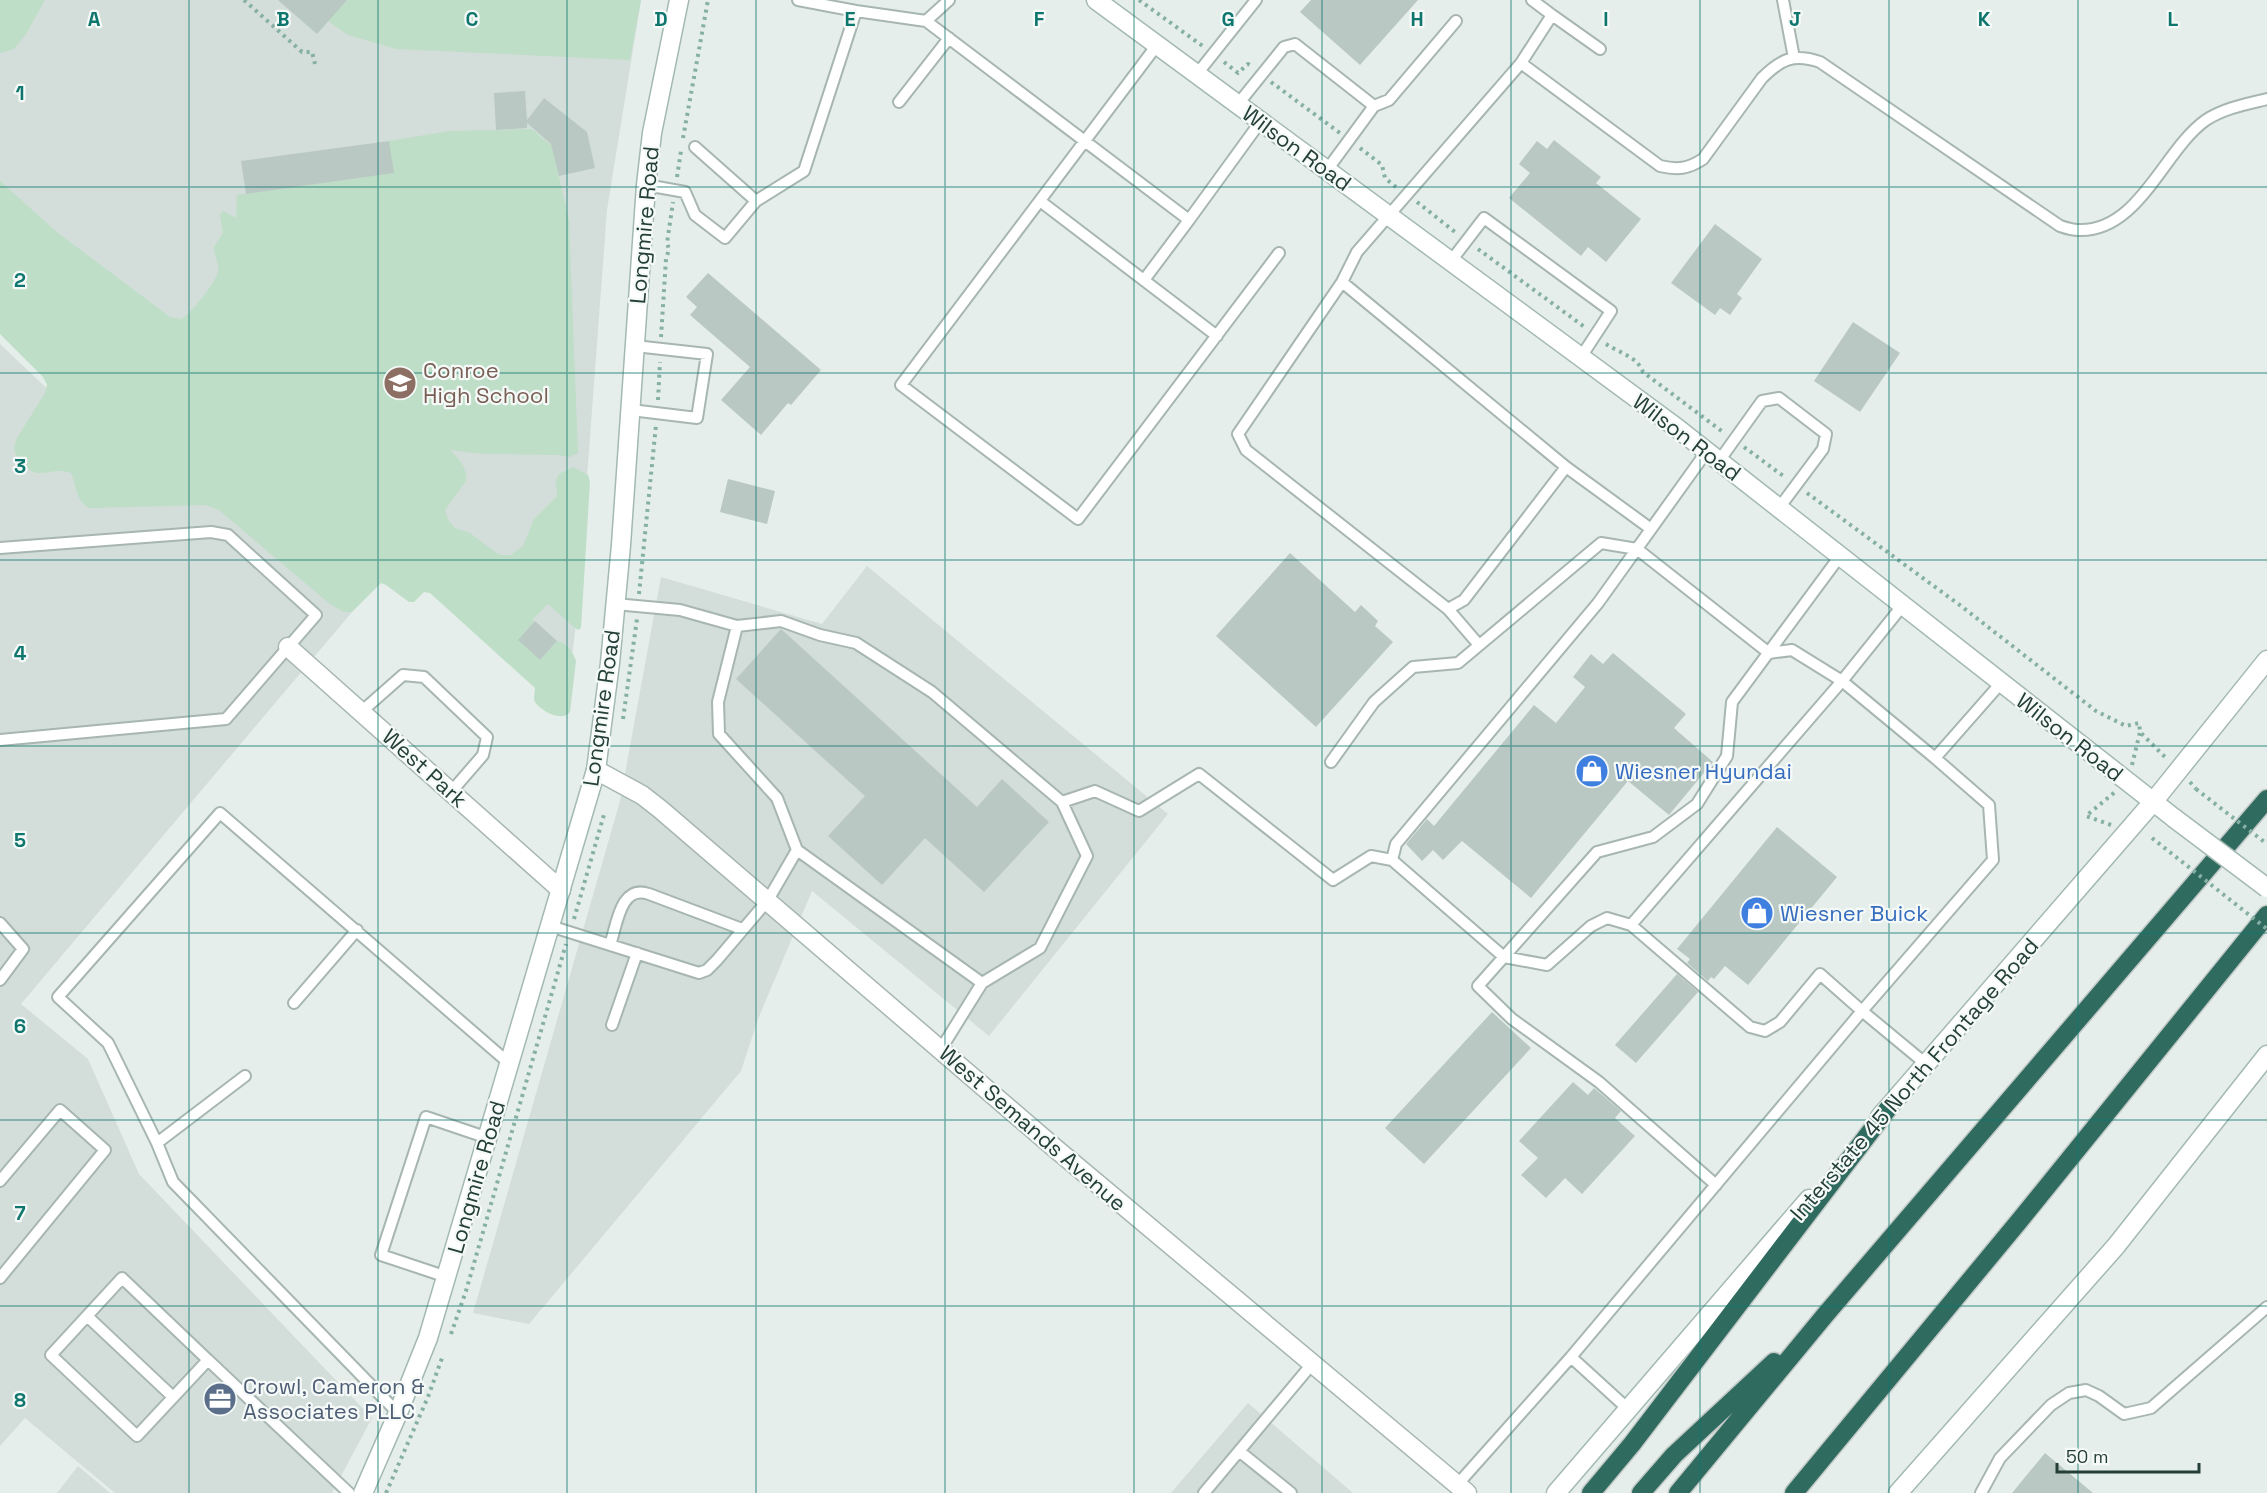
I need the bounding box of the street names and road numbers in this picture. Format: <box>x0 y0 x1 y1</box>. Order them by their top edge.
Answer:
street label: Wilson Road <box>1237 99 1357 197</box>
street label: Longmire Road <box>623 145 665 305</box>
street label: Wilson Road <box>1627 387 1747 487</box>
street label: Longmire Road <box>576 628 626 788</box>
street label: Wilson Road <box>2011 686 2129 788</box>
street label: West Park <box>377 723 473 814</box>
street label: Interstate 45 North Frontage Road <box>1784 932 2044 1226</box>
street label: West Semands Avenue <box>933 1039 1133 1217</box>
street label: Longmire Road <box>441 1097 511 1257</box>

